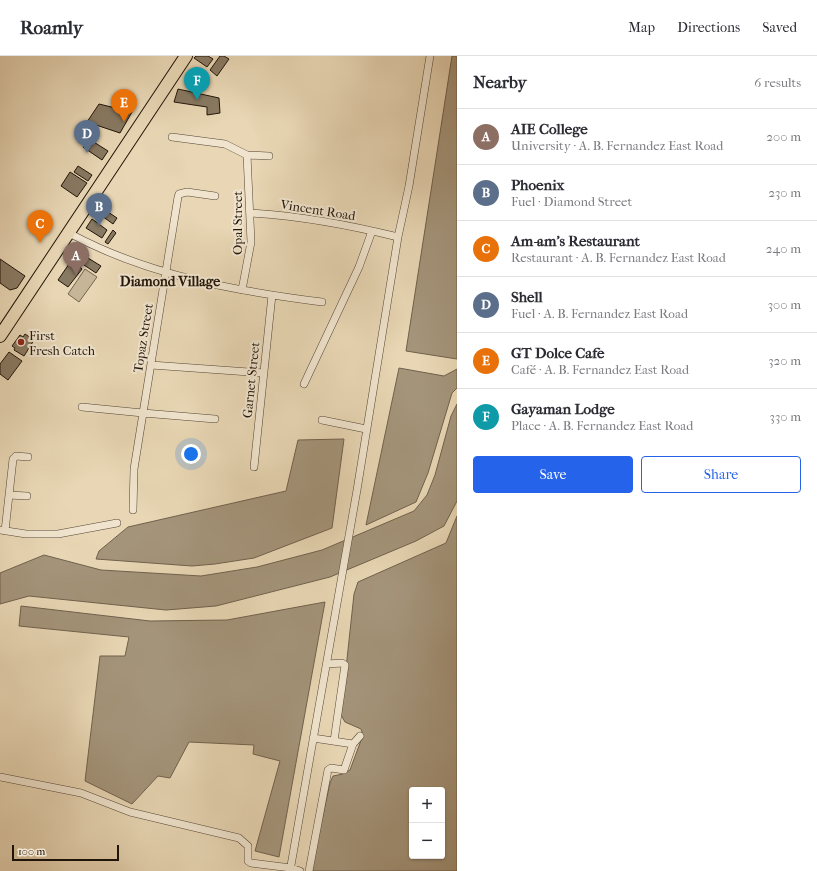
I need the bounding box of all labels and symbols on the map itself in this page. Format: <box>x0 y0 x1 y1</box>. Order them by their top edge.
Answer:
pin: F <box>184 67 210 100</box>
pin: E <box>111 89 137 122</box>
pin: D <box>74 120 100 153</box>
street label: Opal Street <box>230 191 245 255</box>
pin: B <box>86 193 112 226</box>
street label: Vincent Road <box>278 197 357 223</box>
pin: C <box>27 210 53 243</box>
pin: A <box>63 242 89 275</box>
district label: Diamond Village <box>120 273 220 290</box>
street label: Topaz Street <box>130 302 156 374</box>
place label: First Fresh Catch <box>29 328 96 358</box>
marker: First Fresh Catch <box>16 337 26 347</box>
street label: Garnet Street <box>240 341 262 419</box>
your location <box>181 444 201 464</box>
scale bar <box>12 843 119 862</box>

